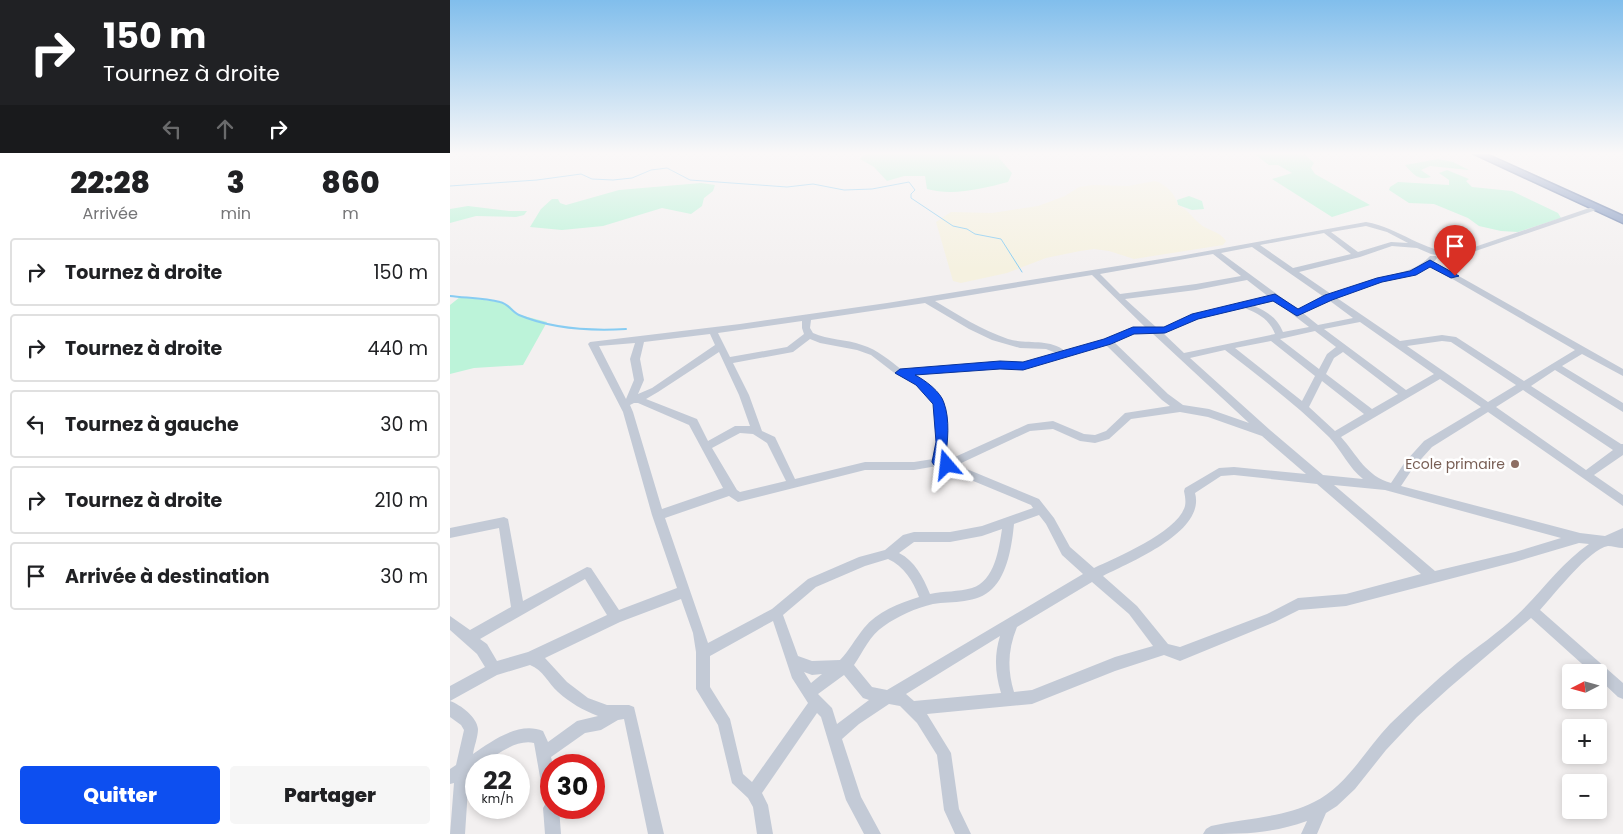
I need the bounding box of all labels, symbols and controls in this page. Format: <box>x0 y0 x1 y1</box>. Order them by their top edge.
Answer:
text: 150 m <box>103 11 206 60</box>
icon: right <box>20 20 85 85</box>
text: Tournez à droite <box>103 58 280 89</box>
icon: left <box>158 115 186 143</box>
icon: ahead <box>211 115 239 143</box>
icon: right <box>264 115 292 143</box>
text: 22:28 <box>70 161 150 204</box>
text: 3 <box>227 161 245 204</box>
text: 860 <box>321 161 380 204</box>
text: Arrivée <box>82 202 138 225</box>
text: min <box>220 202 251 225</box>
text: m <box>342 202 359 225</box>
pin <box>1434 225 1476 276</box>
icon: arrive <box>1441 232 1469 260</box>
icon: right <box>22 258 50 286</box>
text: Tournez à droite <box>65 259 222 286</box>
text: 150 m <box>373 259 428 286</box>
icon: right <box>22 334 50 362</box>
text: Tournez à droite <box>65 335 222 362</box>
text: 440 m <box>368 335 428 362</box>
icon: left <box>22 410 50 438</box>
text: Tournez à gauche <box>65 411 239 438</box>
text: 30 m <box>380 411 428 438</box>
position arrow <box>920 438 972 490</box>
place label: Ecole primaire <box>1405 454 1505 474</box>
marker: Ecole primaire <box>1509 458 1521 470</box>
icon: right <box>22 486 50 514</box>
text: Tournez à droite <box>65 487 222 514</box>
text: 210 m <box>374 487 428 514</box>
icon: arrive <box>22 562 50 590</box>
text: Arrivée à destination <box>65 563 270 590</box>
text: 30 m <box>380 563 428 590</box>
north arrow <box>1562 664 1608 709</box>
map controls <box>1562 664 1607 819</box>
button: + <box>1562 719 1607 764</box>
speed limit sign: 30 <box>540 754 605 819</box>
text: 22 <box>483 763 512 798</box>
button: Quitter <box>20 766 220 824</box>
button: Partager <box>230 766 430 824</box>
button: − <box>1562 774 1607 819</box>
text: km/h <box>482 790 513 807</box>

